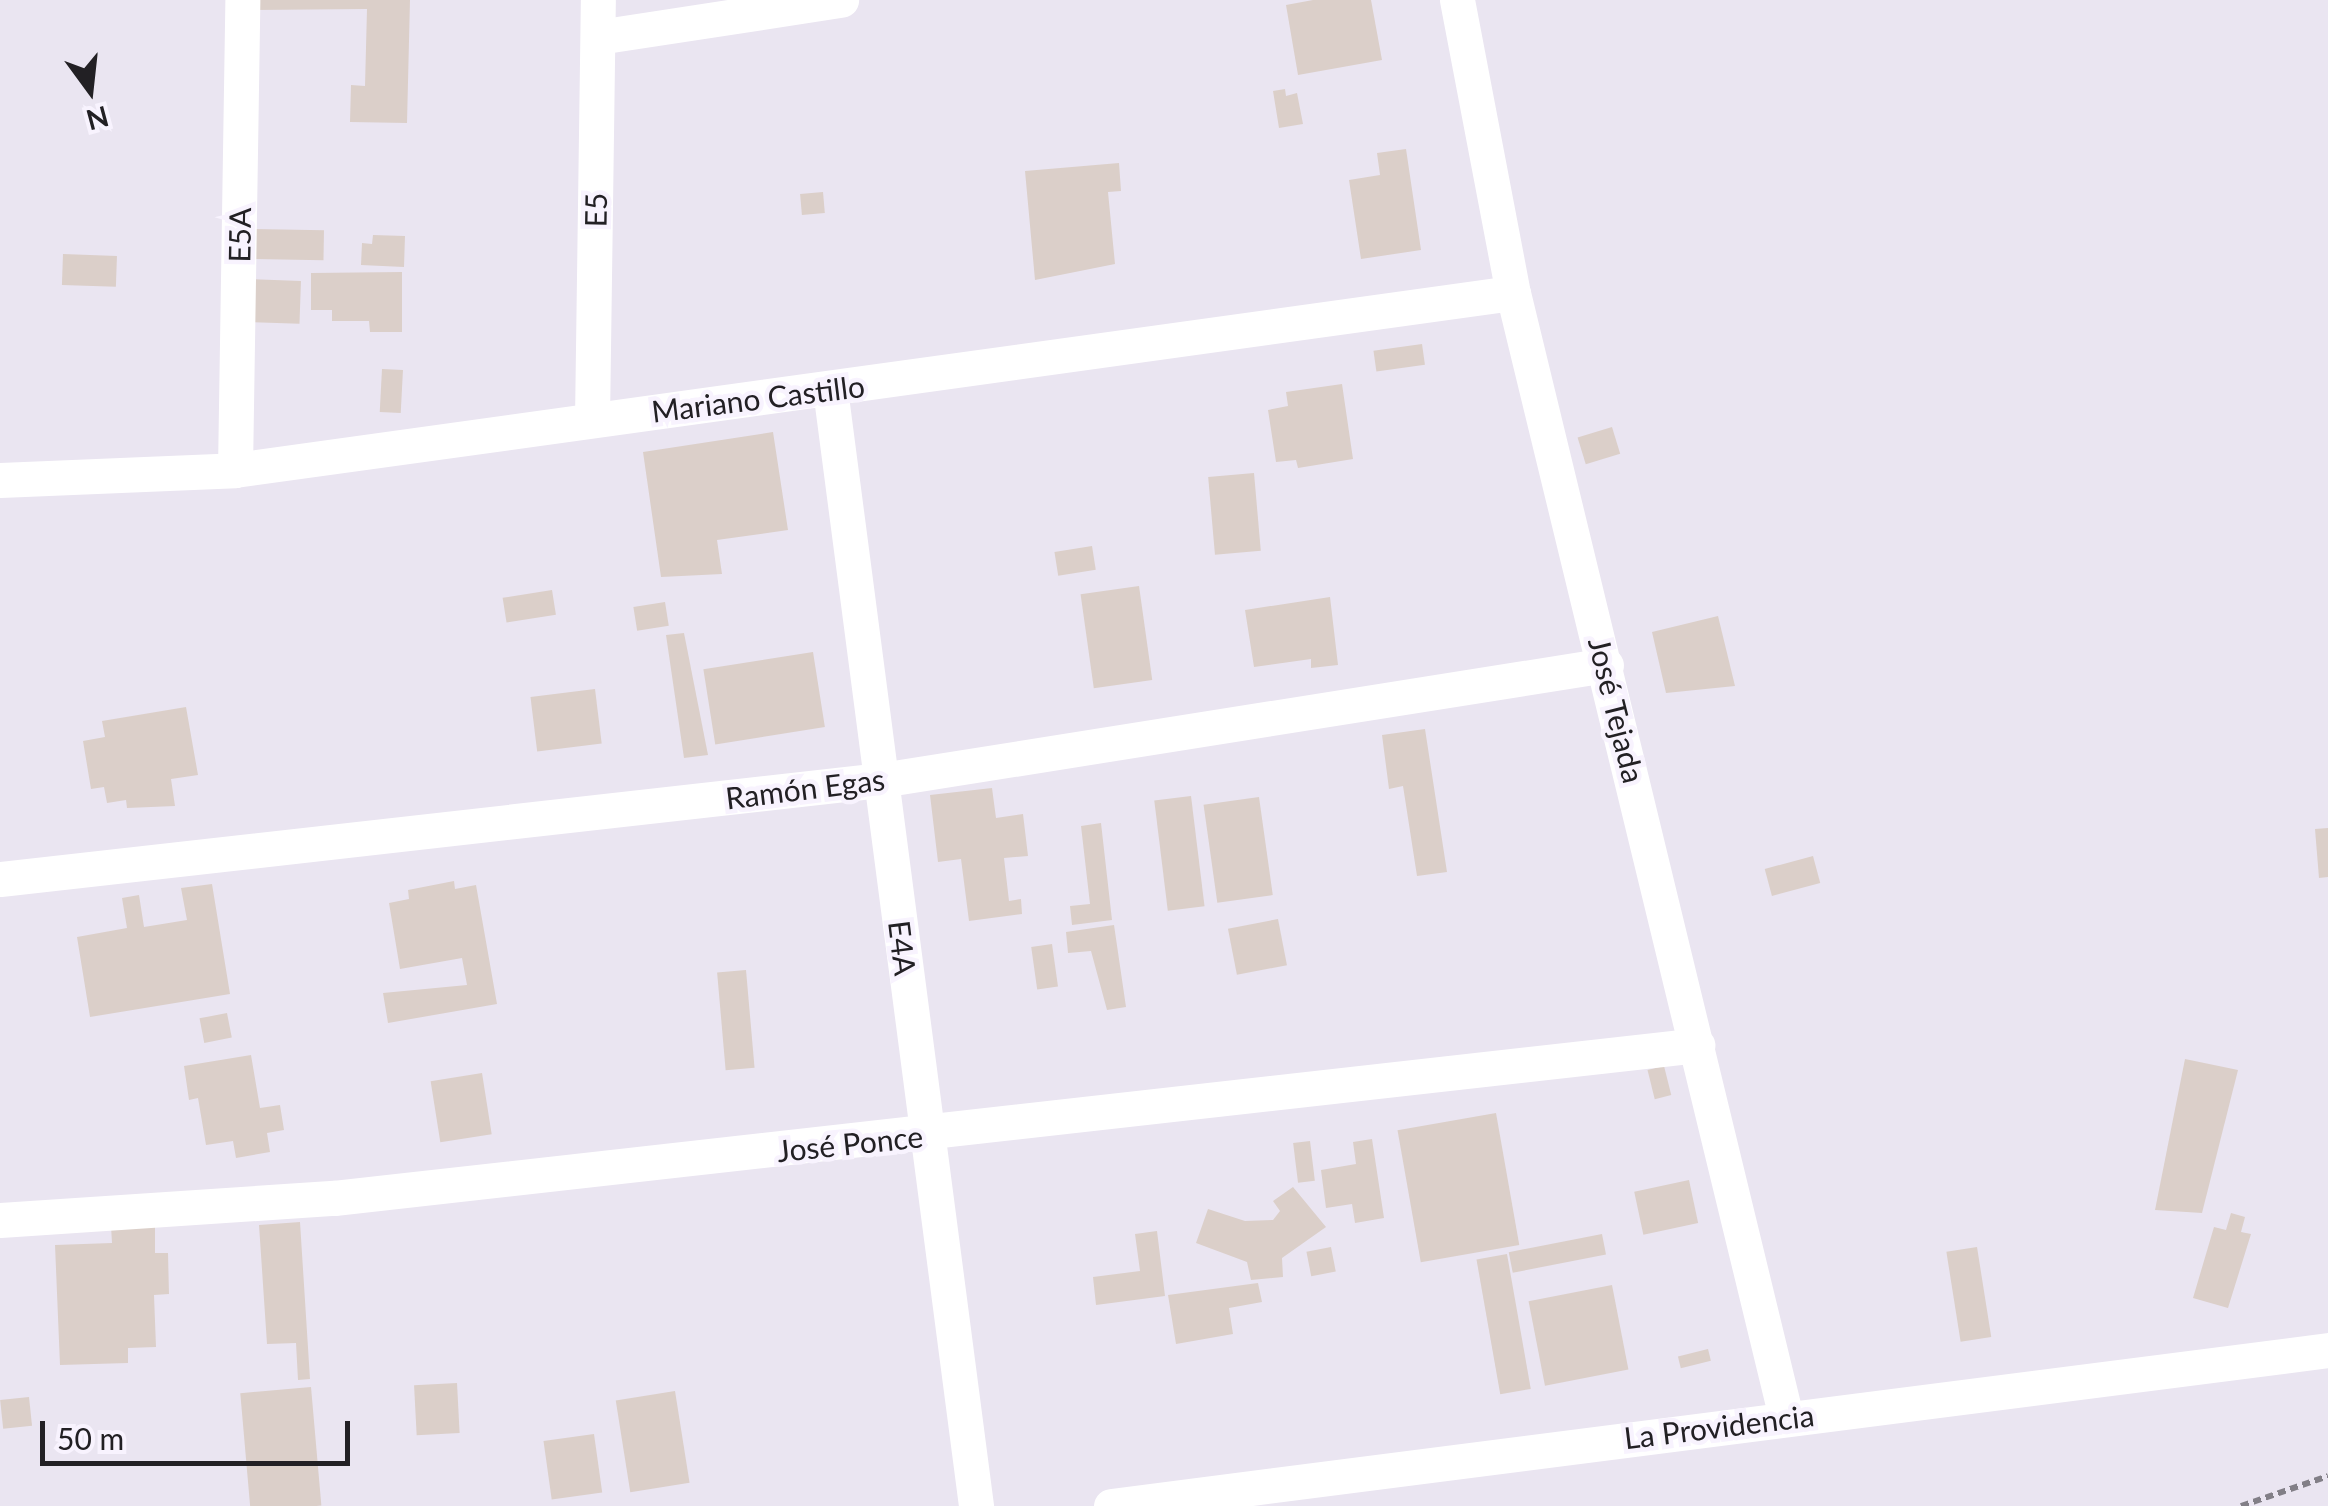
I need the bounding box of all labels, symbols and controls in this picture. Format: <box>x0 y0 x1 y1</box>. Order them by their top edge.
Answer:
north arrow <box>40 40 140 140</box>
text: N <box>83 100 113 138</box>
street label: E5 <box>577 192 613 228</box>
street label: E5A <box>221 207 257 263</box>
street label: Mariano Castillo <box>649 367 867 429</box>
street label: José Tejada <box>1581 633 1653 787</box>
street label: Ramón Egas <box>723 760 887 816</box>
street label: E4A <box>882 918 924 978</box>
street label: José Ponce <box>775 1117 925 1169</box>
street label: La Providencia <box>1622 1396 1816 1456</box>
scale bar <box>45 1401 355 1463</box>
text: 50 m <box>57 1420 124 1456</box>

